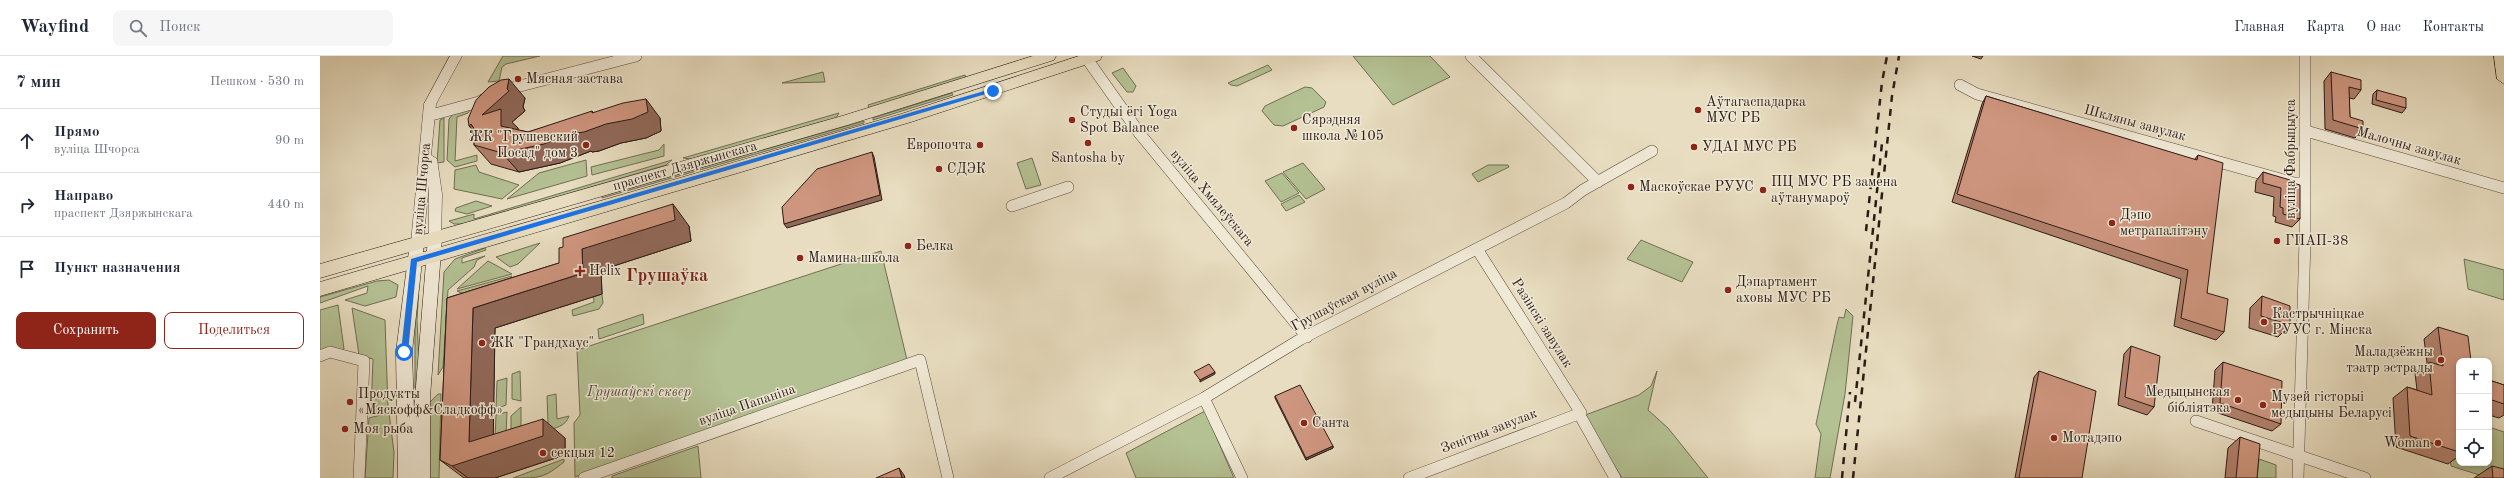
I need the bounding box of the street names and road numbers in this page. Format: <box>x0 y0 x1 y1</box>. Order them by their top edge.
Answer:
street label: вуліца Фабрыцыуса <box>2284 99 2298 219</box>
street label: Шкляны завулак <box>2082 103 2188 143</box>
street label: Малочны завулак <box>2355 124 2463 168</box>
street label: праспект Дзяржынскага <box>611 139 759 193</box>
street label: вуліца Шчорса <box>411 142 433 236</box>
street label: вуліца Хмялеўскага <box>1168 147 1256 249</box>
street label: Грушаўская вуліца <box>1289 266 1399 334</box>
street label: Разінскі завулак <box>1509 276 1575 370</box>
street label: вуліца Папаніна <box>697 382 797 428</box>
street label: Зенітны завулак <box>1439 406 1539 456</box>

